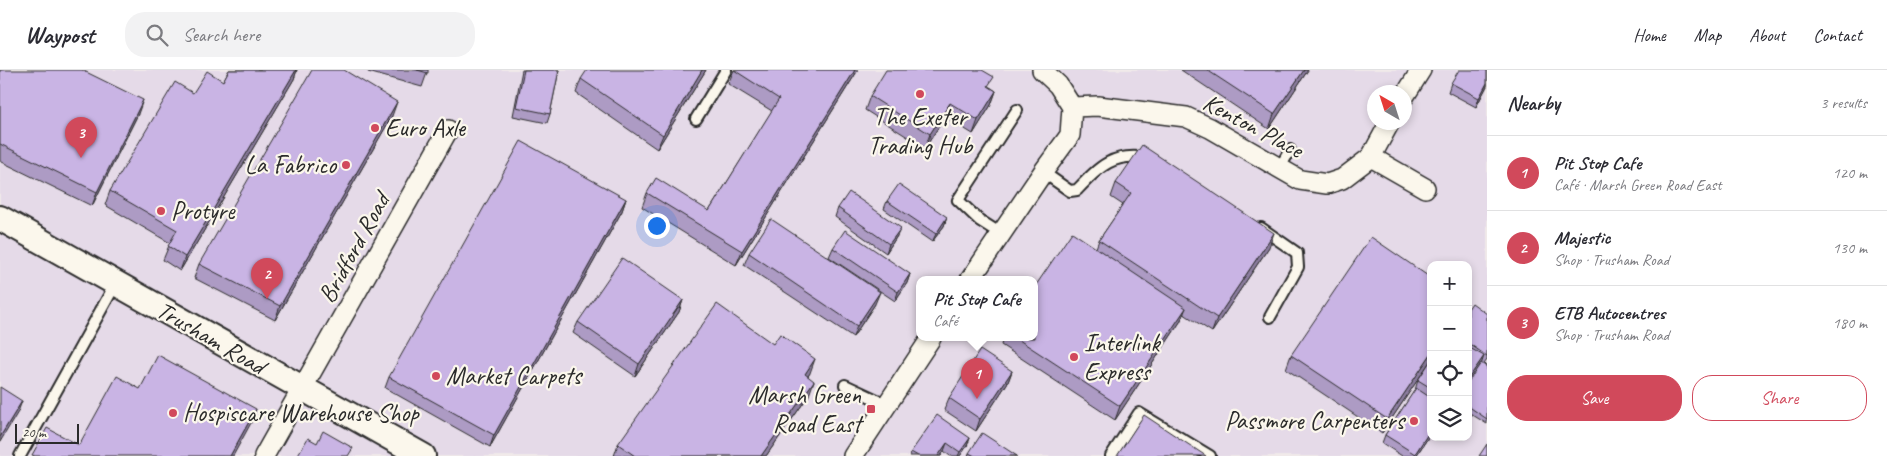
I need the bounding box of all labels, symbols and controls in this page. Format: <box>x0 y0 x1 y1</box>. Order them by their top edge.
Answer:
search box <box>125 12 475 57</box>
text: Waypost <box>25 20 95 50</box>
icon: search <box>143 21 171 49</box>
text: Search here <box>183 23 260 47</box>
text: Home <box>1633 24 1666 46</box>
text: Map <box>1694 24 1721 46</box>
text: About <box>1749 24 1785 46</box>
text: Contact <box>1813 24 1862 46</box>
north arrow <box>1367 85 1412 130</box>
street label: Kenton Place <box>1198 86 1310 166</box>
marker: The Exeter Trading Hub <box>914 88 926 100</box>
text: Nearby <box>1507 90 1560 116</box>
text: 3 results <box>1820 93 1867 113</box>
place label: The Exeter Trading Hub <box>868 101 974 162</box>
place label: Euro Axle <box>385 112 467 144</box>
pin: 3 <box>65 117 97 158</box>
marker: Euro Axle <box>369 122 381 134</box>
place label: La Fabrico <box>245 149 337 181</box>
text: Pit Stop Cafe <box>1554 151 1641 175</box>
marker: La Fabrico <box>340 159 352 171</box>
text: 1 <box>1519 163 1527 183</box>
text: 120 m <box>1833 163 1867 183</box>
text: Café · Marsh Green Road East <box>1554 175 1721 195</box>
street label: Bridford Road <box>311 185 399 308</box>
place label: Protyre <box>171 195 236 227</box>
marker: Protyre <box>155 205 167 217</box>
your location <box>644 213 670 239</box>
text: Majestic <box>1554 226 1610 250</box>
text: 2 <box>1519 238 1527 258</box>
text: 130 m <box>1833 238 1867 258</box>
text: Shop · Trusham Road <box>1554 250 1669 270</box>
pin: 2 <box>251 258 283 299</box>
map controls <box>1427 261 1472 441</box>
button: + <box>1427 261 1472 306</box>
popup <box>916 276 1038 341</box>
text: Pit Stop Cafe <box>933 287 1021 311</box>
street label: Trusham Road <box>151 294 275 384</box>
text: ETB Autocentres <box>1554 301 1665 325</box>
button: − <box>1427 306 1472 351</box>
text: Café <box>933 311 958 331</box>
text: 3 <box>1519 313 1527 333</box>
text: 180 m <box>1833 313 1867 333</box>
text: Shop · Trusham Road <box>1554 325 1669 345</box>
place label: Interlink Express <box>1084 327 1162 388</box>
marker: Interlink Express <box>1068 351 1080 363</box>
button: locate <box>1427 351 1472 396</box>
pin: 1 <box>961 358 993 399</box>
place label: Market Carpets <box>446 360 583 392</box>
marker: Market Carpets <box>430 370 442 382</box>
button: Save <box>1507 375 1682 421</box>
button: Share <box>1692 375 1867 421</box>
place label: Marsh Green Road East <box>748 379 865 440</box>
button: layers <box>1427 396 1472 441</box>
place label: Hospiscare Warehouse Shop <box>183 397 420 429</box>
marker: Marsh Green Road East <box>865 403 877 415</box>
place label: Passmore Carpenters <box>1225 405 1406 437</box>
marker: Hospiscare Warehouse Shop <box>167 407 179 419</box>
marker: Passmore Carpenters <box>1408 415 1420 427</box>
scale bar <box>15 421 79 444</box>
text: 20 m <box>22 424 46 441</box>

